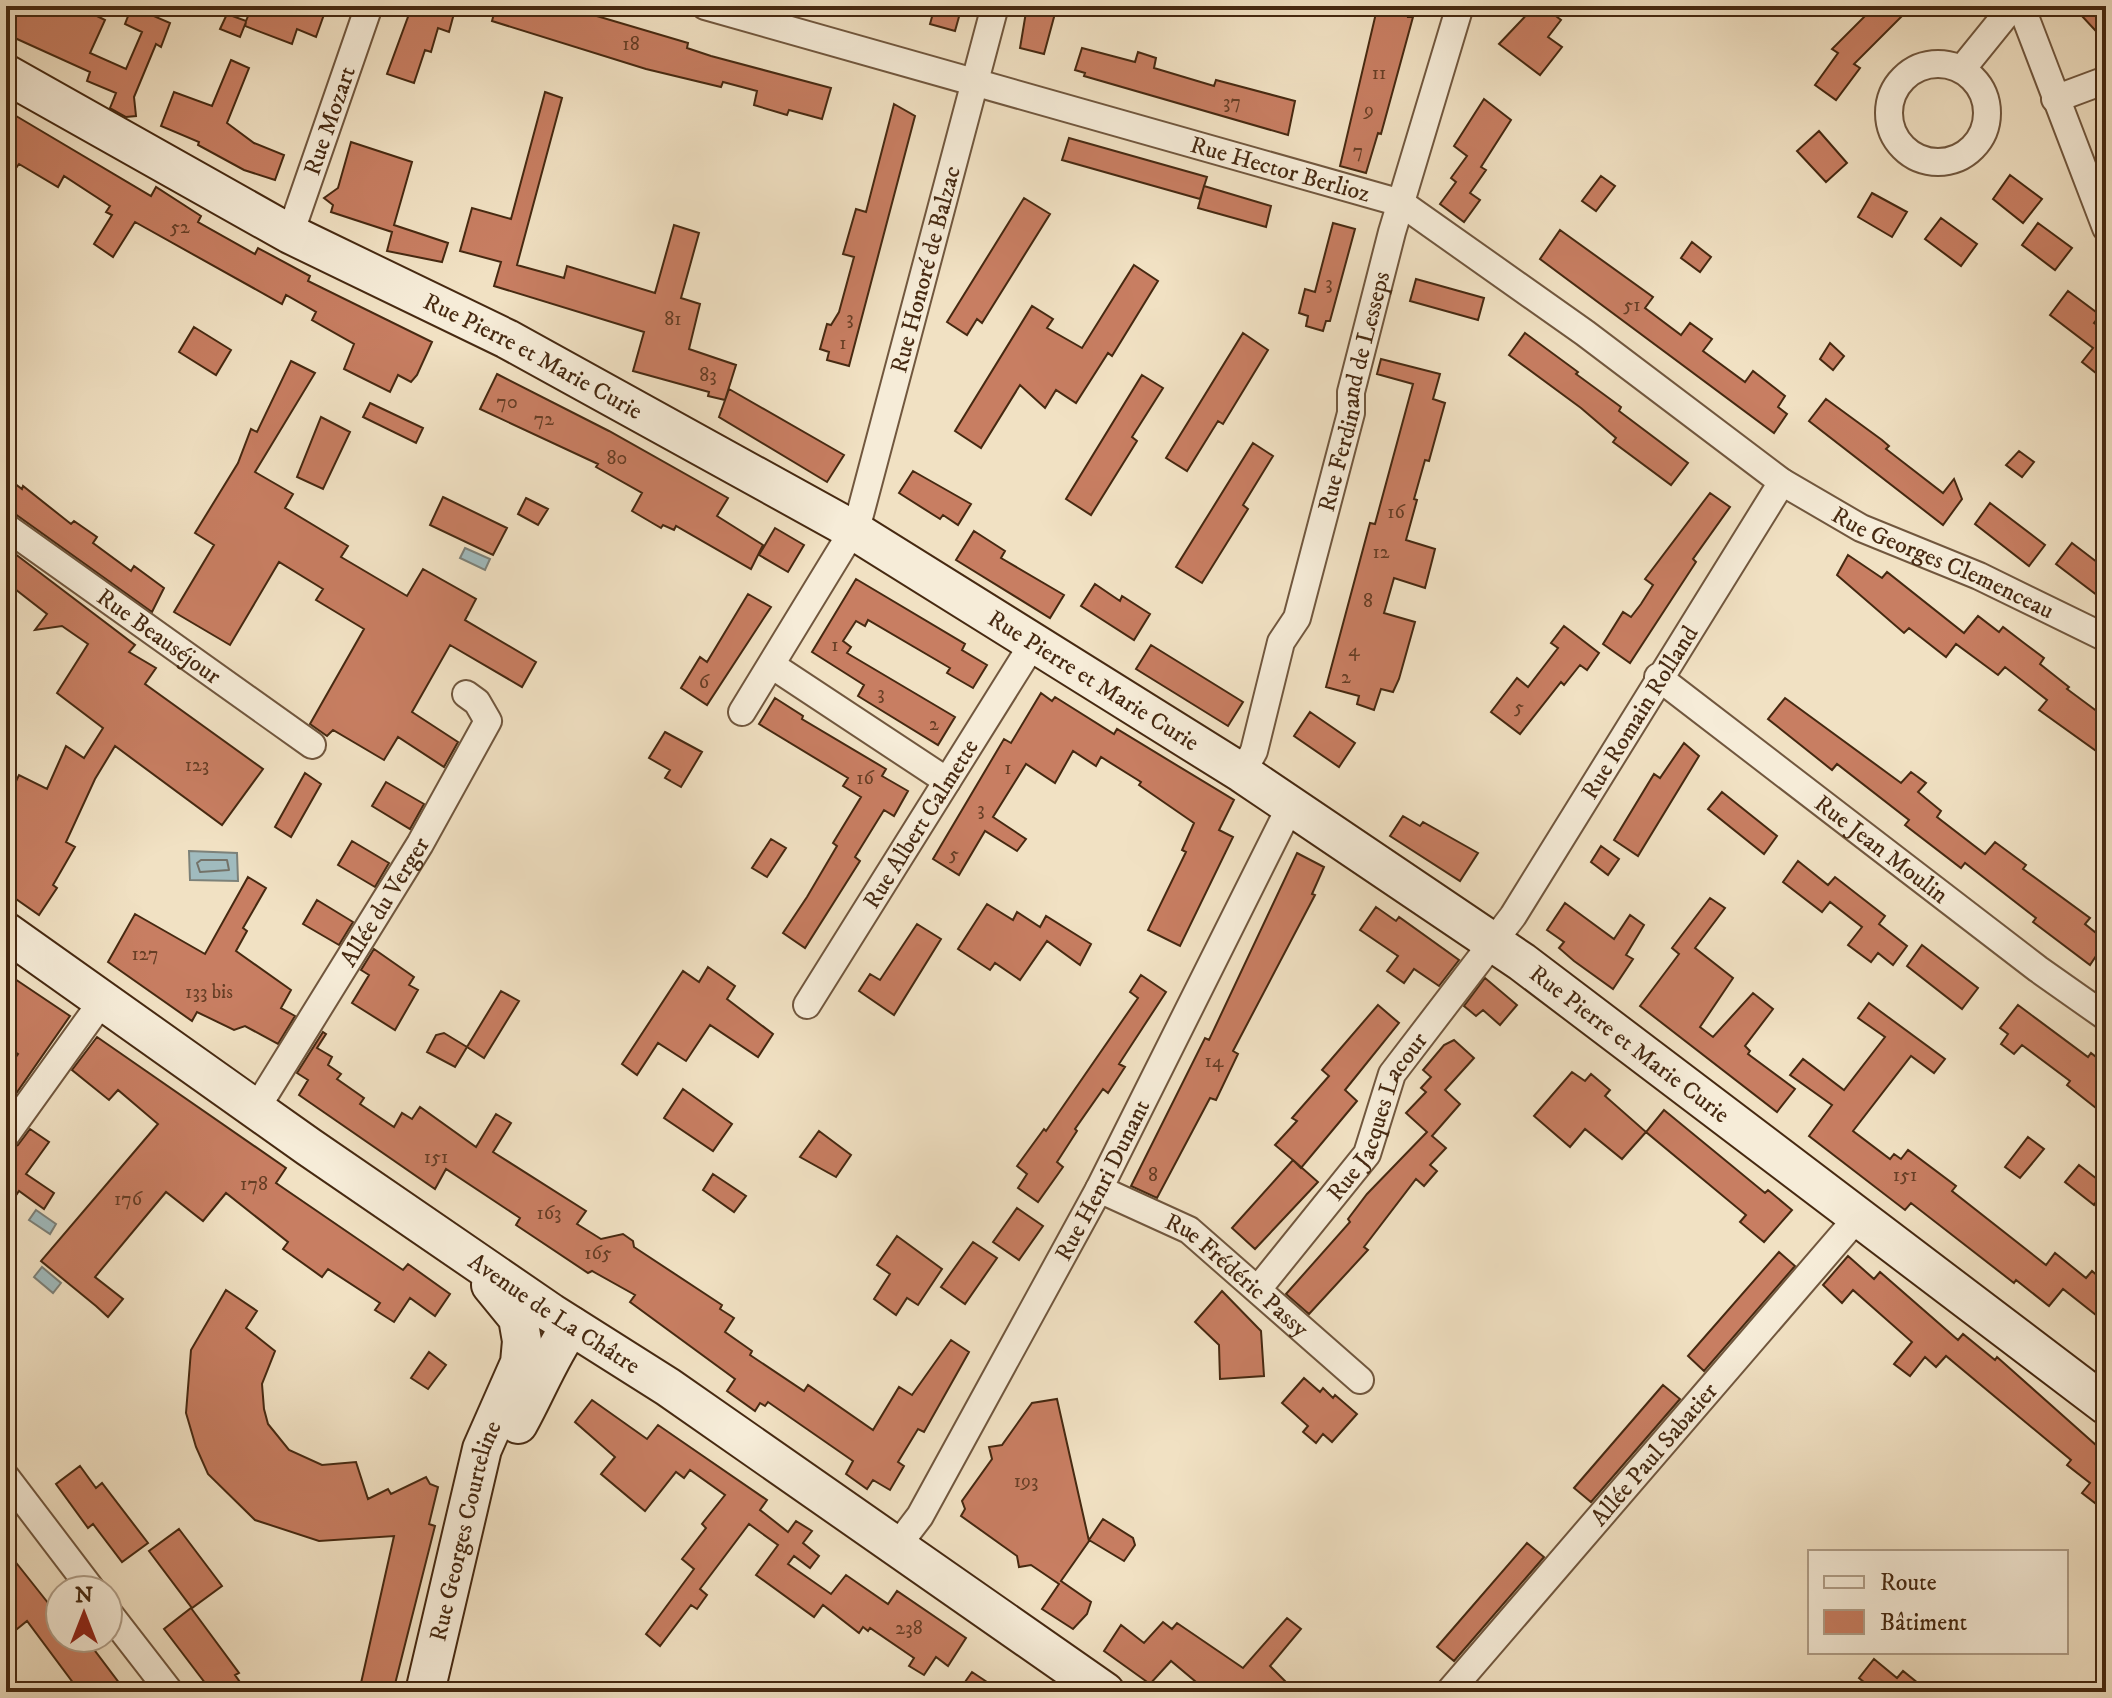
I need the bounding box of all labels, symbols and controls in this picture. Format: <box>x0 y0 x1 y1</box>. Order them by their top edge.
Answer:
house number: 18 <box>622 32 640 57</box>
house number: 11 <box>1372 61 1386 86</box>
street label: Rue Mozart <box>298 62 363 179</box>
house number: 37 <box>1223 90 1241 115</box>
house number: 9 <box>1363 98 1374 123</box>
street label: Rue Hector Berlioz <box>1187 130 1374 210</box>
house number: 7 <box>1353 139 1363 164</box>
street label: Rue Honoré de Balzac <box>884 163 968 376</box>
house number: 52 <box>170 215 190 240</box>
street label: Rue Ferdinand de Lesseps <box>1312 268 1397 515</box>
house number: 3 <box>1325 271 1333 296</box>
street label: Rue Pierre et Marie Curie <box>418 287 647 427</box>
house number: 51 <box>1623 293 1641 318</box>
house number: 3 <box>846 306 854 331</box>
house number: 81 <box>664 307 682 332</box>
house number: 1 <box>839 331 847 356</box>
house number: 83 <box>699 363 717 388</box>
house number: 70 <box>496 390 518 415</box>
house number: 72 <box>534 407 554 432</box>
house number: 80 <box>607 446 627 471</box>
house number: 16 <box>1387 500 1405 525</box>
street label: Rue Georges Clemenceau <box>1826 500 2059 626</box>
house number: 12 <box>1372 540 1390 565</box>
street label: Rue Beauséjour <box>91 582 227 691</box>
house number: 8 <box>1363 589 1373 614</box>
street label: Rue Pierre et Marie Curie <box>982 604 1204 758</box>
street label: Rue Romain Rolland <box>1575 620 1705 805</box>
house number: 1 <box>831 633 839 658</box>
house number: 4 <box>1348 638 1360 663</box>
house number: 2 <box>1341 665 1351 690</box>
house number: 6 <box>699 670 710 695</box>
house number: 3 <box>877 681 885 706</box>
house number: 5 <box>1514 695 1524 720</box>
house number: 2 <box>929 712 939 737</box>
street label: Rue Albert Calmette <box>857 734 986 915</box>
house number: 123 <box>185 753 209 778</box>
house number: 1 <box>1004 756 1012 781</box>
house number: 16 <box>856 766 874 791</box>
street label: Rue Jean Moulin <box>1808 789 1954 911</box>
house number: 3 <box>977 797 985 822</box>
street label: Allée du Verger <box>334 832 437 972</box>
house number: 5 <box>949 842 959 867</box>
house number: 127 <box>131 942 159 967</box>
street label: Rue Pierre et Marie Curie <box>1523 959 1735 1130</box>
house number: 133 bis <box>185 980 233 1005</box>
street label: Rue Jacques Lacour <box>1321 1026 1435 1208</box>
house number: 14 <box>1205 1049 1224 1074</box>
street label: Rue Henri Dunant <box>1049 1095 1157 1266</box>
house number: 151 <box>424 1145 448 1170</box>
house number: 8 <box>1148 1163 1158 1188</box>
house number: 151 <box>1893 1163 1917 1188</box>
house number: 178 <box>240 1172 268 1197</box>
house number: 176 <box>114 1187 143 1212</box>
house number: 163 <box>536 1201 562 1226</box>
street label: Rue Frédéric Passy <box>1160 1207 1315 1344</box>
house number: 165 <box>584 1241 612 1266</box>
street label: Avenue de La Châtre <box>462 1247 645 1381</box>
street label: Allée Paul Sabatier <box>1585 1377 1725 1533</box>
street label: Rue Georges Courteline <box>423 1416 509 1644</box>
house number: 193 <box>1014 1469 1038 1494</box>
legend <box>1808 1550 2068 1654</box>
text: Route <box>1880 1568 1937 1598</box>
north arrow <box>44 1574 124 1654</box>
text: N <box>75 1582 93 1609</box>
text: Bâtiment <box>1880 1608 1968 1638</box>
house number: 238 <box>895 1616 923 1641</box>

